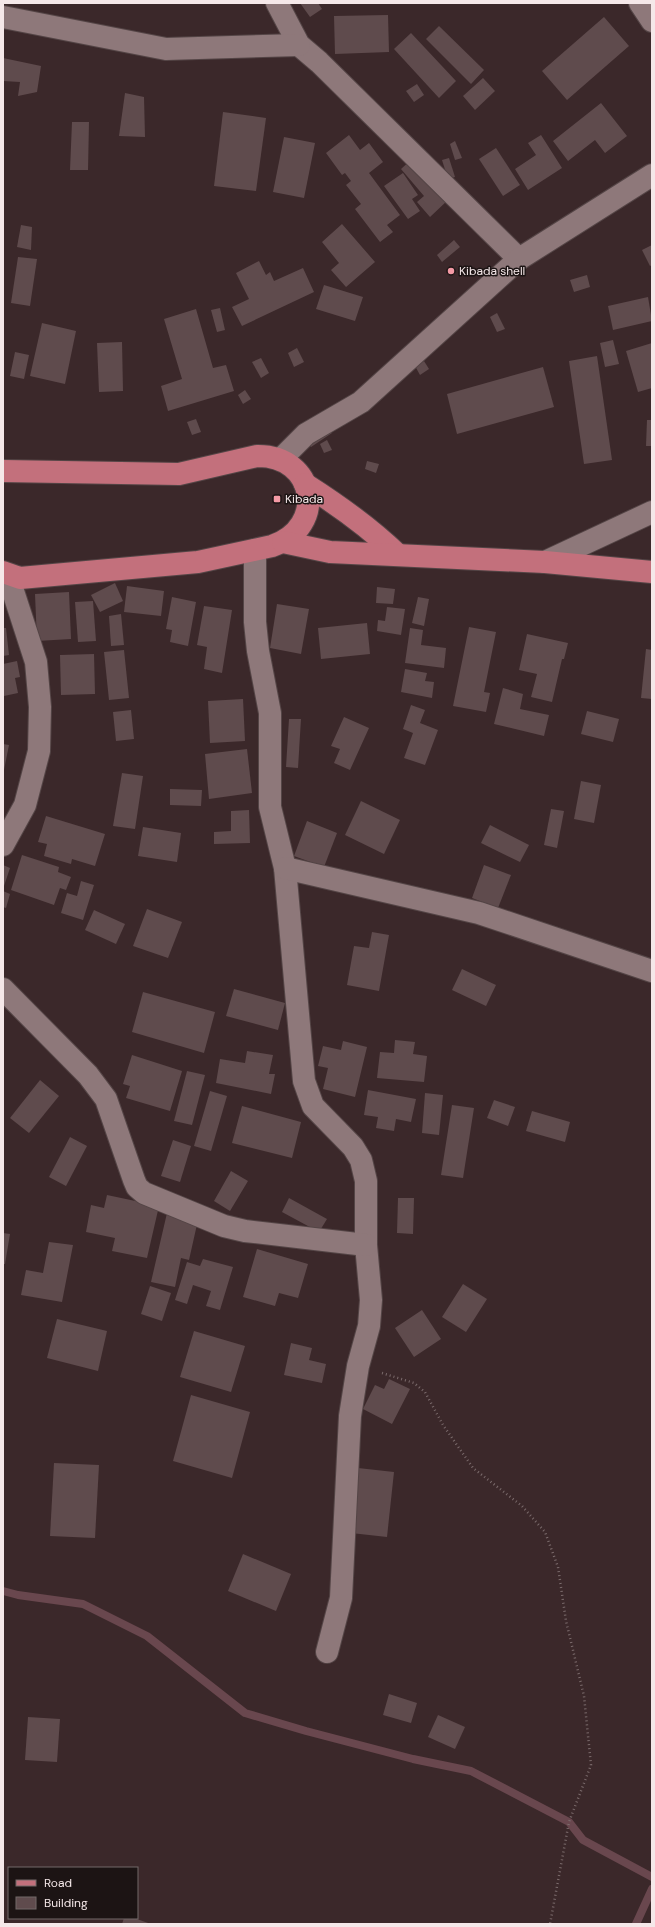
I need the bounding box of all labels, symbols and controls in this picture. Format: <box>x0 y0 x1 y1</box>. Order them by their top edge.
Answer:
place label: Kibada shell <box>459 263 525 279</box>
marker: Kibada shell <box>446 266 456 276</box>
place label: Kibada <box>285 491 323 507</box>
marker: Kibada <box>272 494 282 504</box>
legend <box>8 1867 138 1919</box>
text: Road <box>44 1875 72 1891</box>
text: Building <box>44 1895 88 1911</box>

